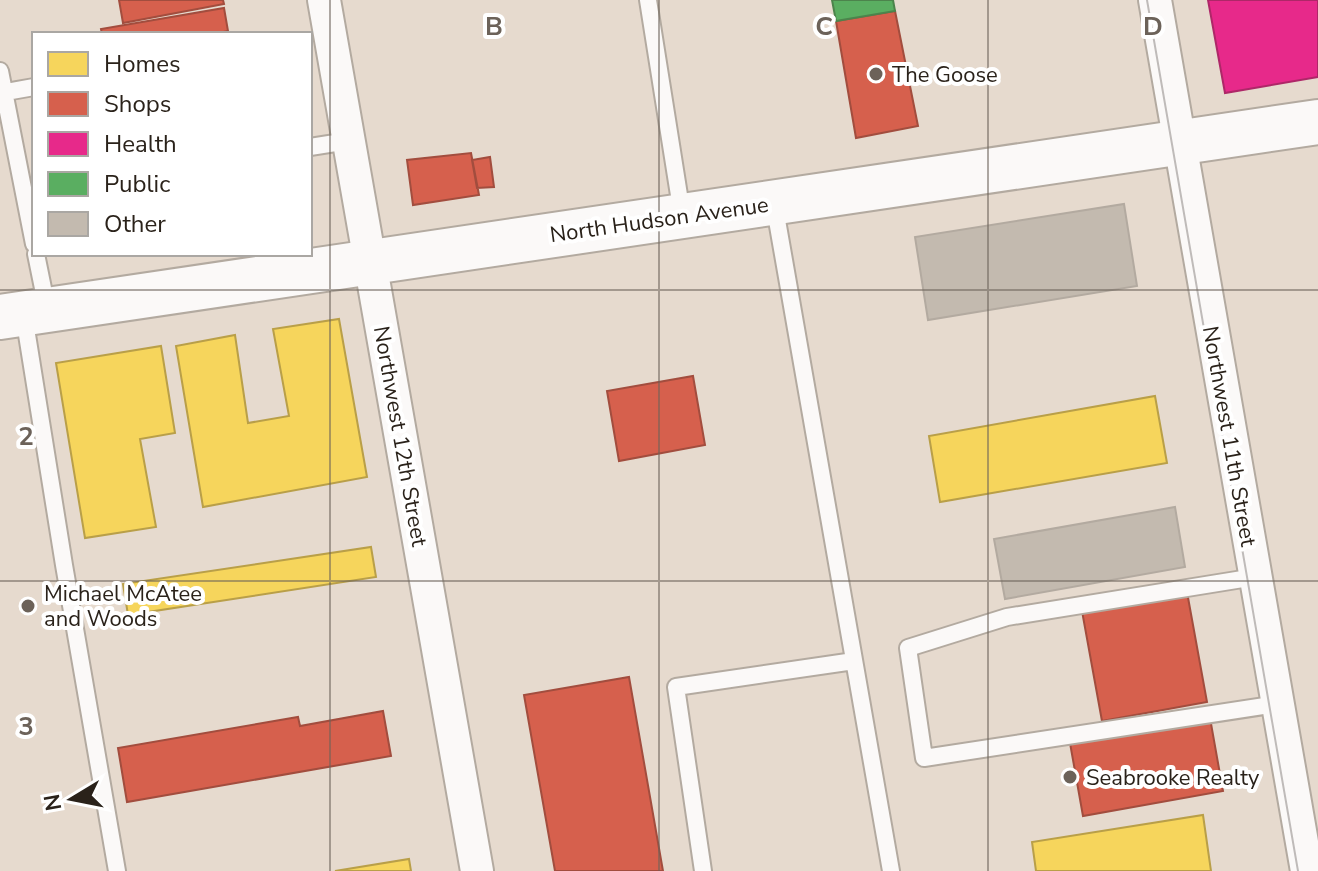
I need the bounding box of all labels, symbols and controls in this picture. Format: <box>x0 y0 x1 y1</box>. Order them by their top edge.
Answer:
text: B <box>485 9 503 44</box>
text: C <box>815 9 833 44</box>
text: D <box>1143 9 1163 44</box>
legend <box>32 32 312 256</box>
text: Homes <box>104 48 180 80</box>
place label: The Goose <box>892 60 998 90</box>
marker: The Goose <box>867 65 885 83</box>
text: Shops <box>104 88 171 120</box>
text: Health <box>104 128 177 160</box>
text: Public <box>104 168 170 200</box>
street label: North Hudson Avenue <box>548 190 770 250</box>
text: Other <box>104 208 166 240</box>
street label: Northwest 12th Street <box>366 324 434 549</box>
street label: Northwest 11th Street <box>1195 324 1263 549</box>
text: 2 <box>18 419 34 454</box>
place label: Michael McAtee and Woods <box>44 579 202 634</box>
marker: Michael McAtee and Woods <box>19 597 37 615</box>
text: 3 <box>18 709 34 744</box>
north arrow <box>32 759 112 839</box>
place label: Seabrooke Realty <box>1086 763 1260 793</box>
marker: Seabrooke Realty <box>1061 768 1079 786</box>
text: N <box>37 792 69 813</box>

